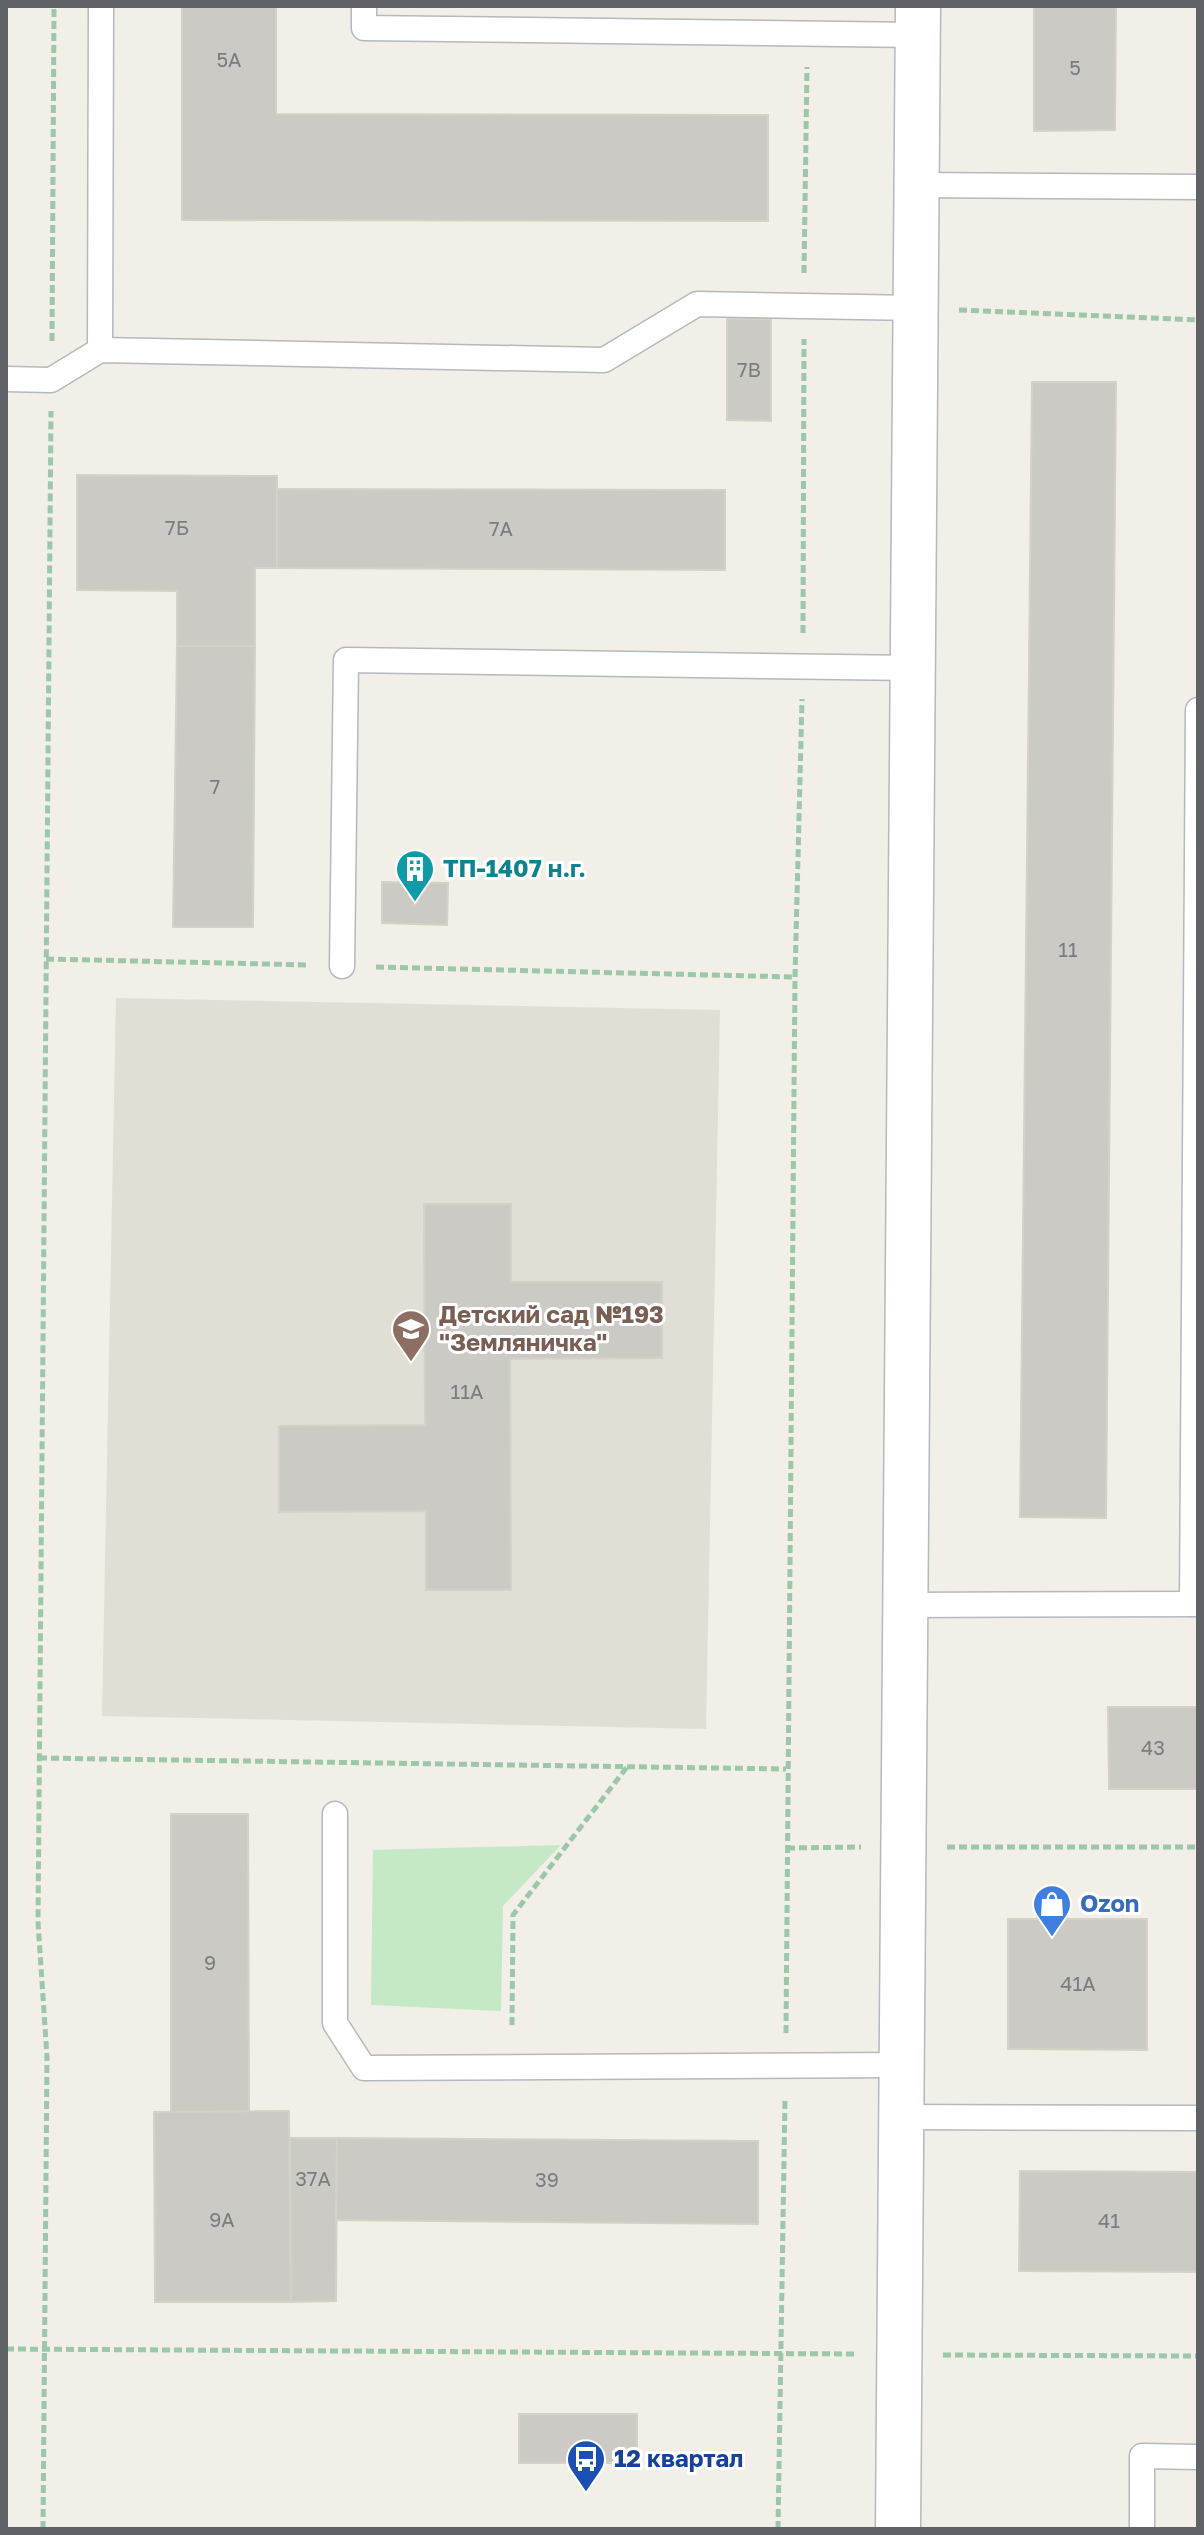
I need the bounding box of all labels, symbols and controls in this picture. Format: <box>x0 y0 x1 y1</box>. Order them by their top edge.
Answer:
house number: 5А <box>217 47 242 71</box>
house number: 5 <box>1069 55 1081 79</box>
house number: 7В <box>737 357 761 381</box>
house number: 7Б <box>165 515 189 539</box>
house number: 7А <box>489 516 513 540</box>
house number: 7 <box>210 774 220 798</box>
building icon: ТП-1407 н.г. <box>394 848 436 903</box>
place label: ТП-1407 н.г. <box>443 853 586 882</box>
house number: 11 <box>1058 937 1078 961</box>
place label: Детский сад №193 "Земляничка" <box>439 1299 664 1356</box>
school or university icon: Детский сад №193 "Земляничка" <box>390 1308 432 1363</box>
house number: 11А <box>451 1379 483 1403</box>
house number: 43 <box>1141 1735 1165 1759</box>
shop icon: Ozon <box>1031 1883 1073 1938</box>
place label: Ozon <box>1080 1888 1139 1917</box>
house number: 9 <box>204 1950 216 1974</box>
house number: 41А <box>1060 1971 1096 1995</box>
house number: 37А <box>295 2166 331 2190</box>
house number: 39 <box>535 2167 559 2191</box>
house number: 9А <box>209 2207 235 2231</box>
house number: 41 <box>1098 2208 1120 2232</box>
bus stop icon: 12 квартал <box>565 2438 607 2493</box>
place label: 12 квартал <box>614 2443 743 2472</box>

